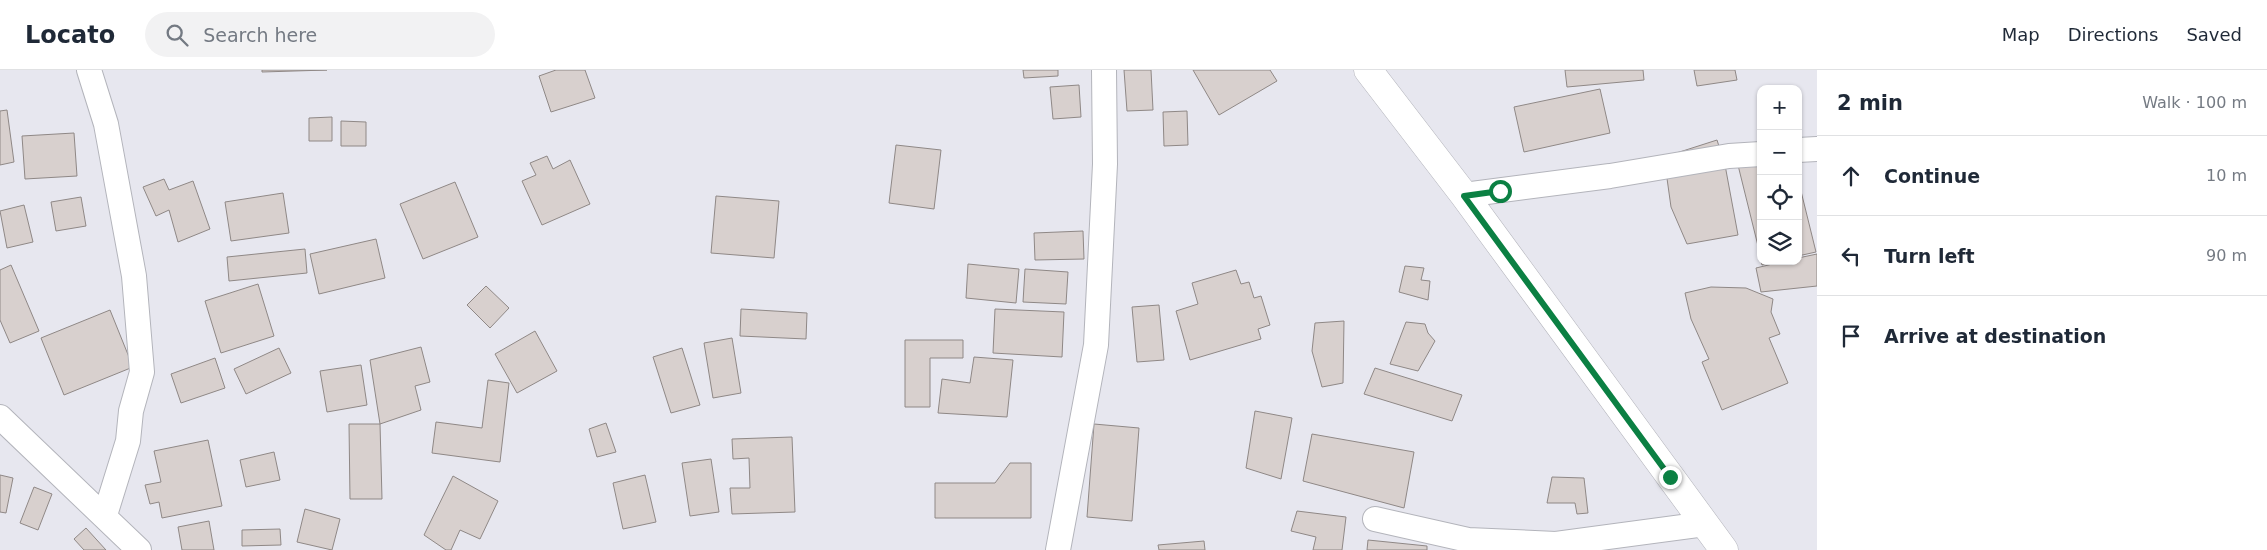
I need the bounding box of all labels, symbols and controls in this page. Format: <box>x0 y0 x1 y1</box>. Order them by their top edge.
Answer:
search box <box>145 12 495 57</box>
text: Locato <box>25 21 115 49</box>
icon: search <box>163 21 191 49</box>
text: Search here <box>203 24 317 46</box>
text: Map <box>2002 24 2040 45</box>
text: Directions <box>2068 24 2158 45</box>
text: Saved <box>2186 24 2242 45</box>
map controls <box>1757 85 1802 265</box>
button: + <box>1757 85 1802 130</box>
text: 2 min <box>1837 91 1903 115</box>
text: Walk · 100 m <box>2142 93 2247 112</box>
button: − <box>1757 130 1802 175</box>
icon: ahead <box>1837 162 1865 190</box>
text: Continue <box>1884 165 1980 187</box>
text: 10 m <box>2206 166 2247 185</box>
button: locate <box>1757 175 1802 220</box>
route start <box>1489 180 1512 203</box>
button: layers <box>1757 220 1802 265</box>
icon: left <box>1837 242 1865 270</box>
text: Turn left <box>1884 245 1975 267</box>
text: 90 m <box>2206 246 2247 265</box>
icon: arrive <box>1837 322 1865 350</box>
text: Arrive at destination <box>1884 325 2106 347</box>
route end <box>1659 466 1682 489</box>

